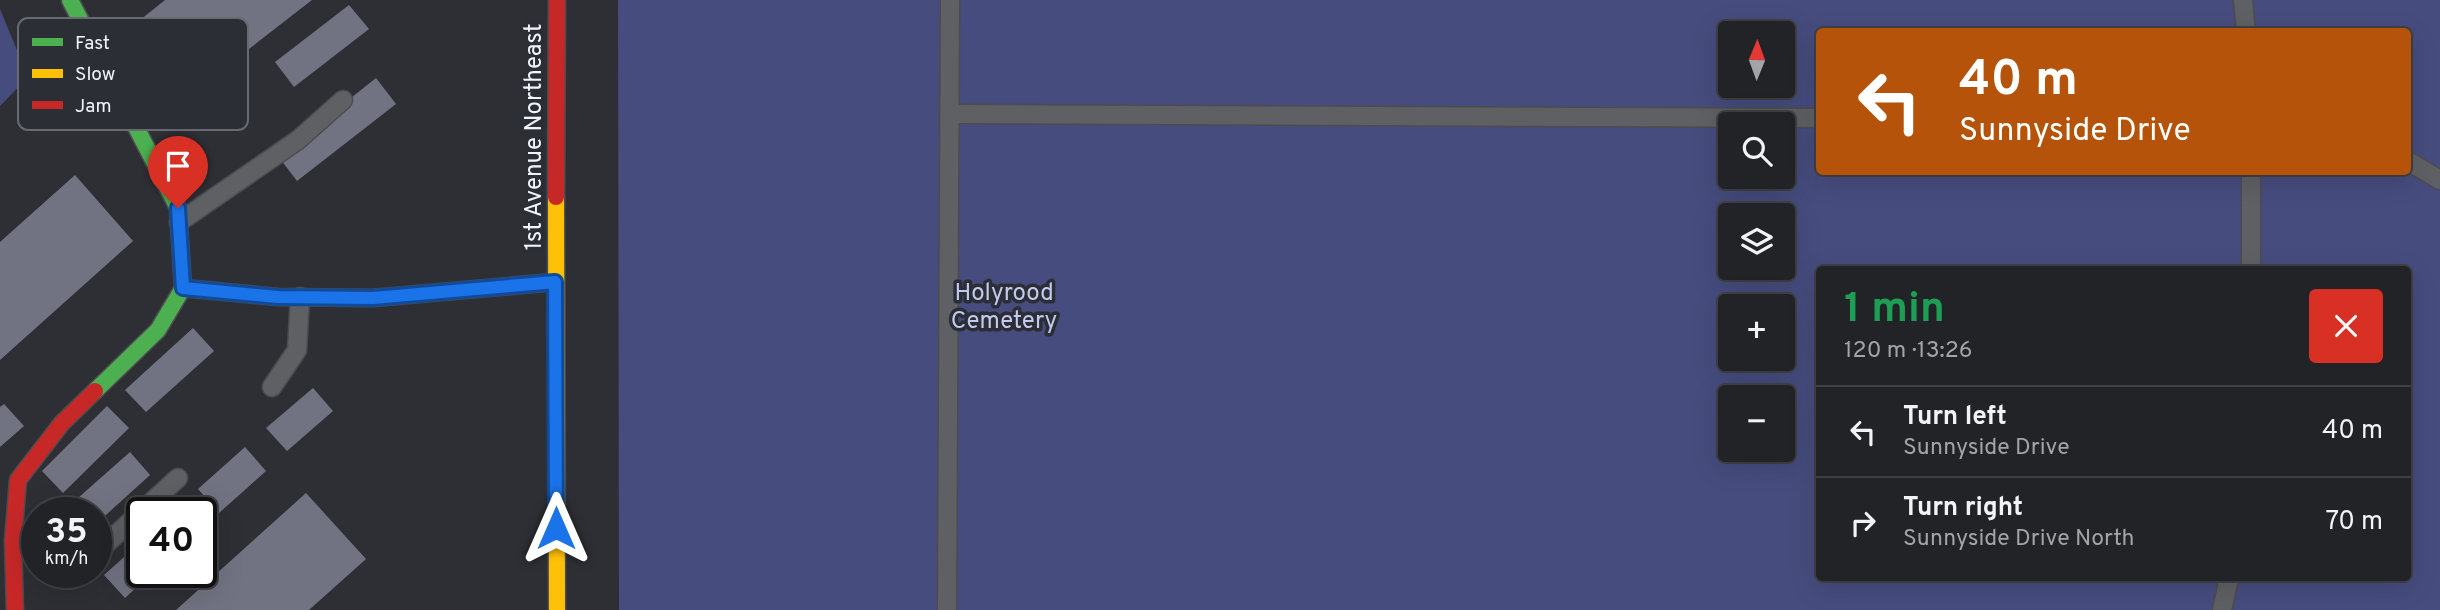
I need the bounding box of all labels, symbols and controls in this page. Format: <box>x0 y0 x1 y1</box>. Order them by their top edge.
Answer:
legend <box>18 18 248 130</box>
north arrow <box>1718 21 1796 98</box>
map controls <box>1718 21 1795 462</box>
street label: 1st Avenue Northeast <box>520 23 550 251</box>
text: Fast <box>75 32 110 56</box>
text: 40 m <box>1959 51 2078 113</box>
icon: left <box>1844 56 1935 147</box>
text: Slow <box>75 63 115 87</box>
text: Jam <box>75 95 112 119</box>
button: search <box>1718 112 1795 189</box>
text: Sunnyside Drive <box>1959 112 2191 152</box>
pin <box>148 136 208 208</box>
icon: arrive <box>159 147 197 185</box>
button: layers <box>1718 203 1795 280</box>
park label: Holyrood Cemetery <box>951 279 1057 337</box>
text: 1 min <box>1844 284 1945 337</box>
button: close <box>2309 289 2383 363</box>
button: + <box>1718 294 1795 371</box>
text: 120 m · 13:26 <box>1844 337 1973 366</box>
button: − <box>1718 385 1795 462</box>
text: Turn left <box>1903 401 2007 434</box>
icon: left <box>1844 413 1882 451</box>
text: 40 m <box>2322 415 2383 448</box>
text: Sunnyside Drive <box>1903 434 2070 463</box>
position arrow <box>519 491 593 565</box>
text: Turn right <box>1903 492 2023 525</box>
speed limit sign: 40 <box>126 497 217 588</box>
icon: right <box>1844 504 1882 542</box>
text: 70 m <box>2325 506 2383 539</box>
text: 35 <box>45 511 88 555</box>
text: Sunnyside Drive North <box>1903 525 2135 554</box>
text: km/h <box>45 548 88 571</box>

